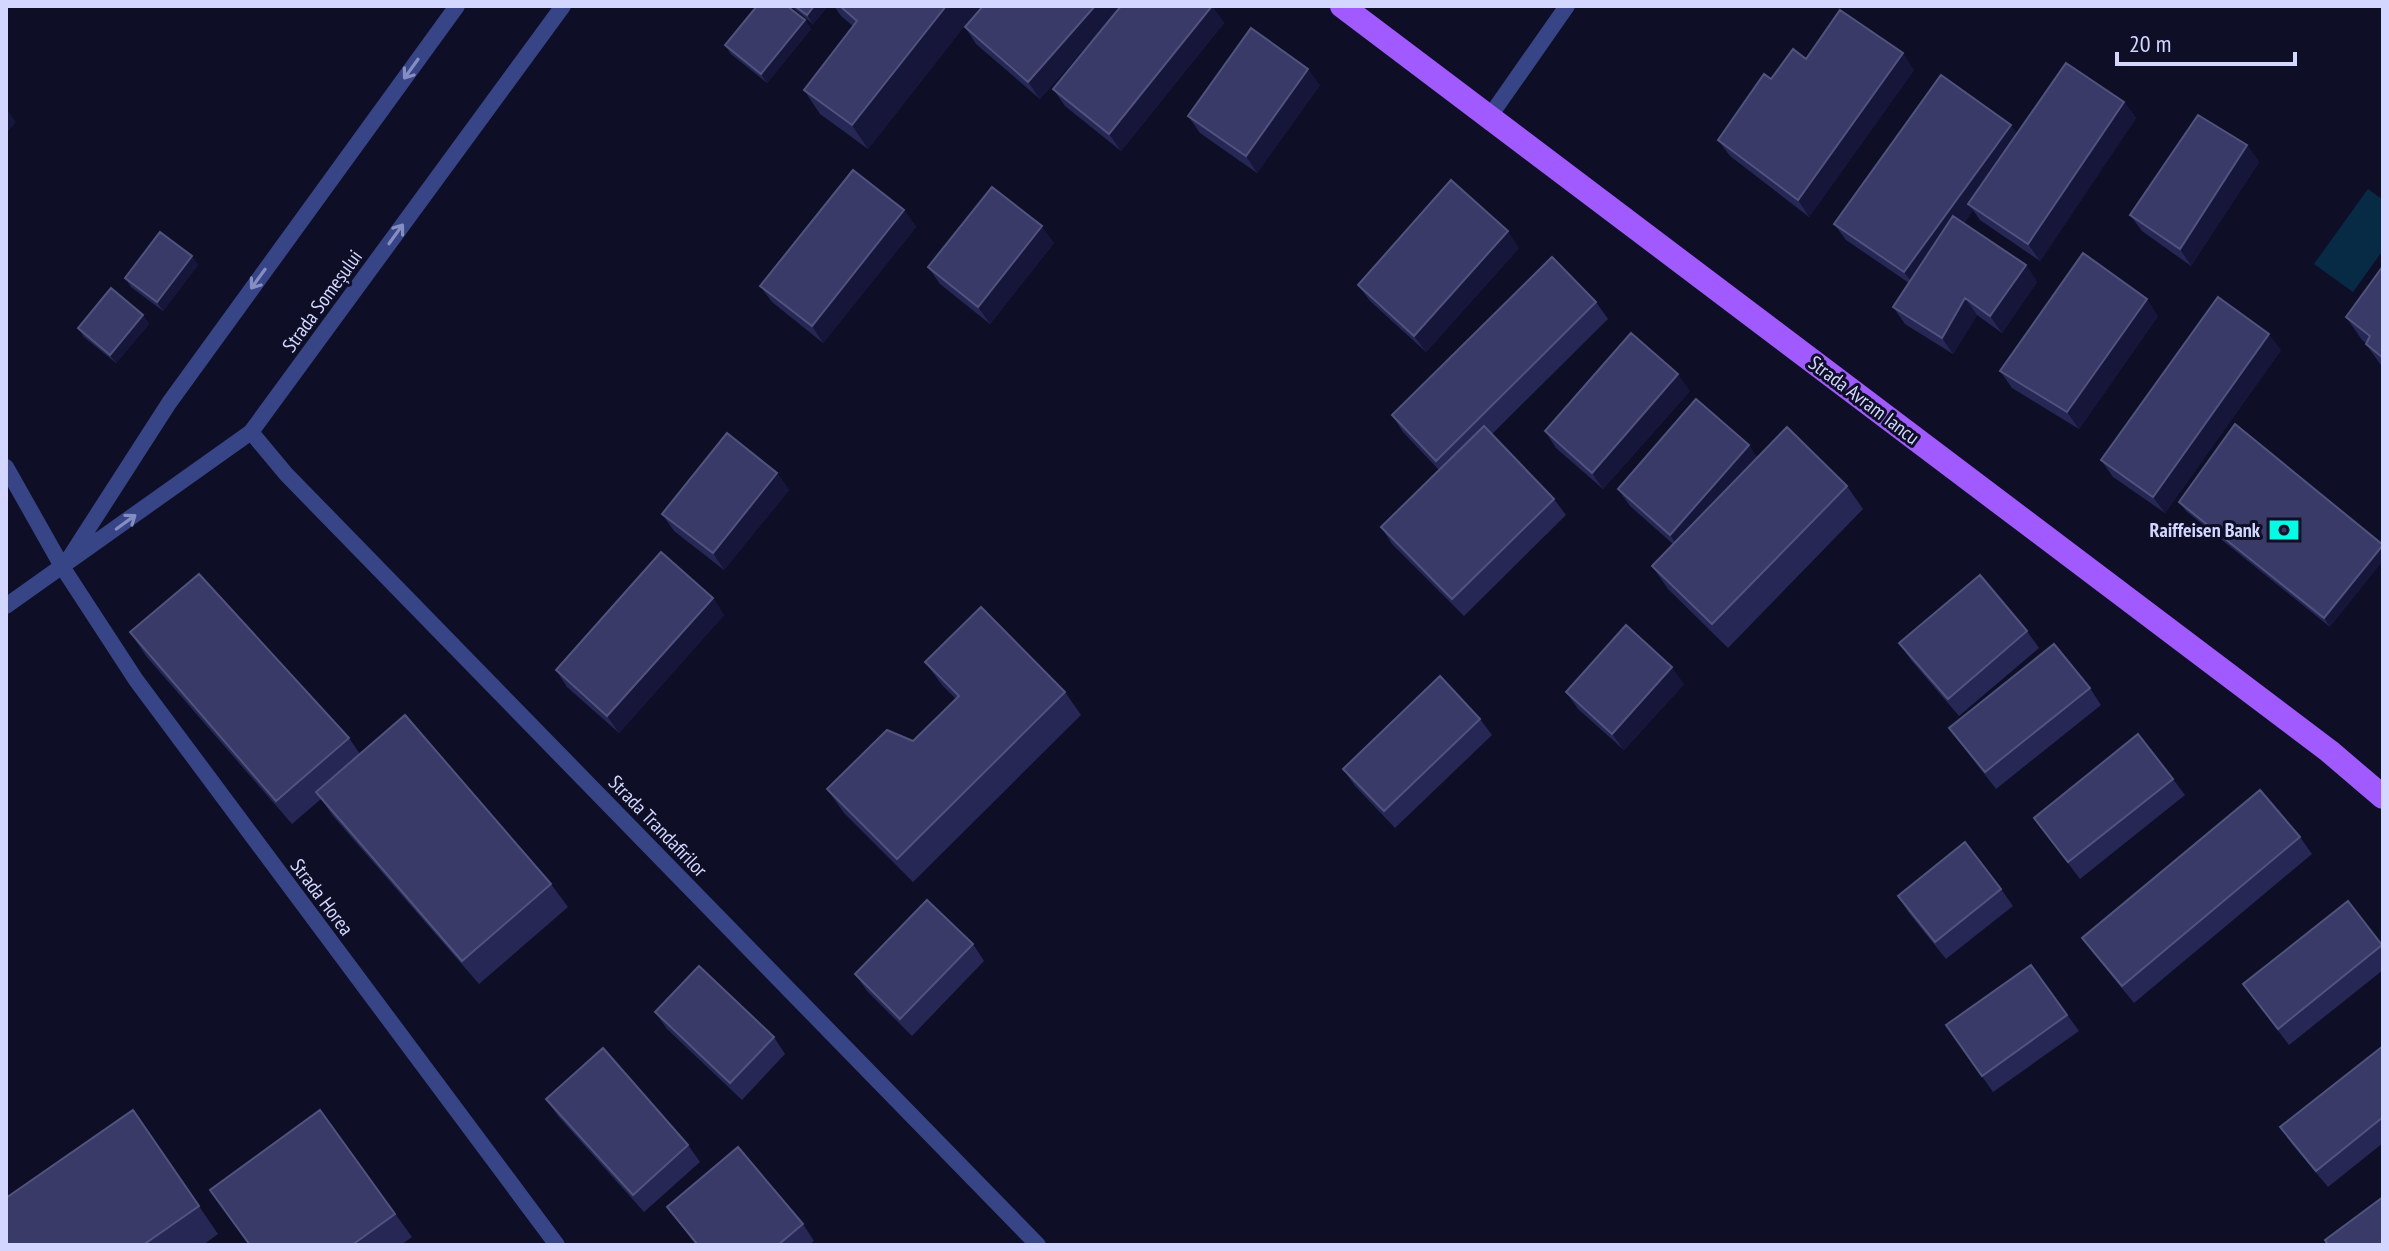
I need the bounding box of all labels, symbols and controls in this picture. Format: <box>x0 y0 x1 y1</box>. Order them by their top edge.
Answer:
scale bar <box>2117 16 2295 66</box>
text: 20 m <box>2129 28 2171 59</box>
one-way arrow <box>403 58 420 79</box>
one-way arrow <box>388 223 405 245</box>
street label: Strada Someșului <box>276 245 368 357</box>
one-way arrow <box>250 268 267 290</box>
street label: Strada Avram Iancu <box>1803 350 1925 450</box>
bank icon: Raiffeisen Bank <box>2267 513 2301 547</box>
one-way arrow <box>115 514 136 531</box>
place label: Raiffeisen Bank <box>2150 517 2261 543</box>
street label: Strada Trandafirilor <box>603 770 713 883</box>
street label: Strada Horea <box>285 853 359 941</box>

